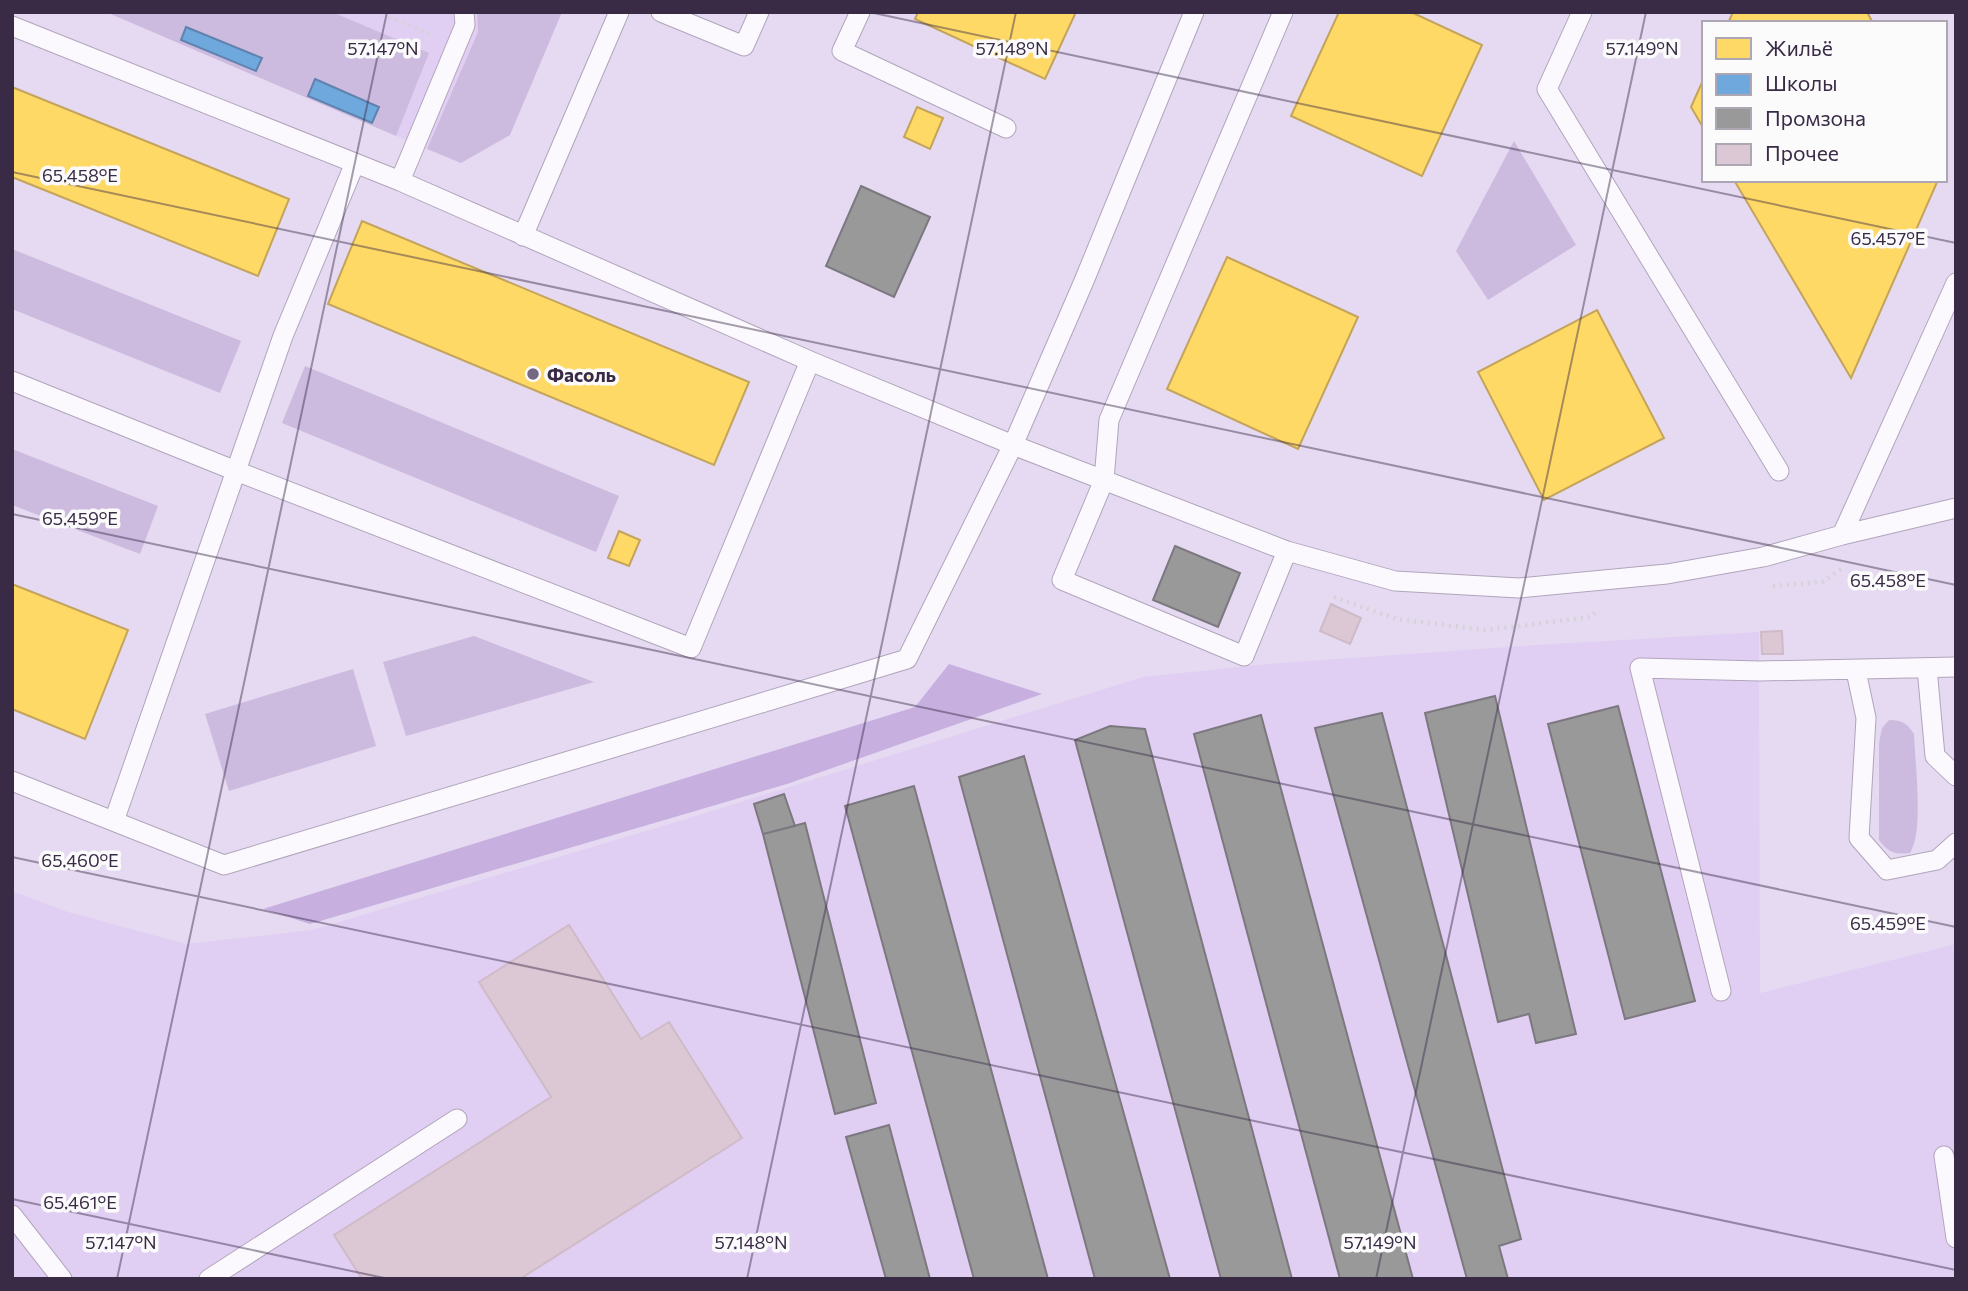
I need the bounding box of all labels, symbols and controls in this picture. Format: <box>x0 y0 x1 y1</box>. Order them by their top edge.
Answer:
legend <box>1702 21 1947 182</box>
text: Жильё <box>1765 35 1833 60</box>
text: 57.147°N <box>347 37 419 59</box>
text: 57.148°N <box>976 37 1048 59</box>
text: 57.149°N <box>1606 37 1678 59</box>
text: Школы <box>1765 70 1837 95</box>
text: Промзона <box>1765 105 1866 130</box>
text: Прочее <box>1765 140 1839 165</box>
text: 65.458°E <box>42 164 118 186</box>
text: 65.457°E <box>1851 227 1925 249</box>
place label: Фасоль <box>547 363 616 386</box>
marker: Фасоль <box>525 366 541 382</box>
text: 65.459°E <box>42 507 118 529</box>
text: 65.458°E <box>1850 569 1926 591</box>
text: 65.460°E <box>41 849 119 871</box>
text: 65.459°E <box>1850 912 1926 934</box>
text: 65.461°E <box>43 1191 117 1213</box>
text: 57.147°N <box>85 1231 157 1253</box>
text: 57.148°N <box>715 1231 787 1253</box>
text: 57.149°N <box>1344 1231 1416 1253</box>

